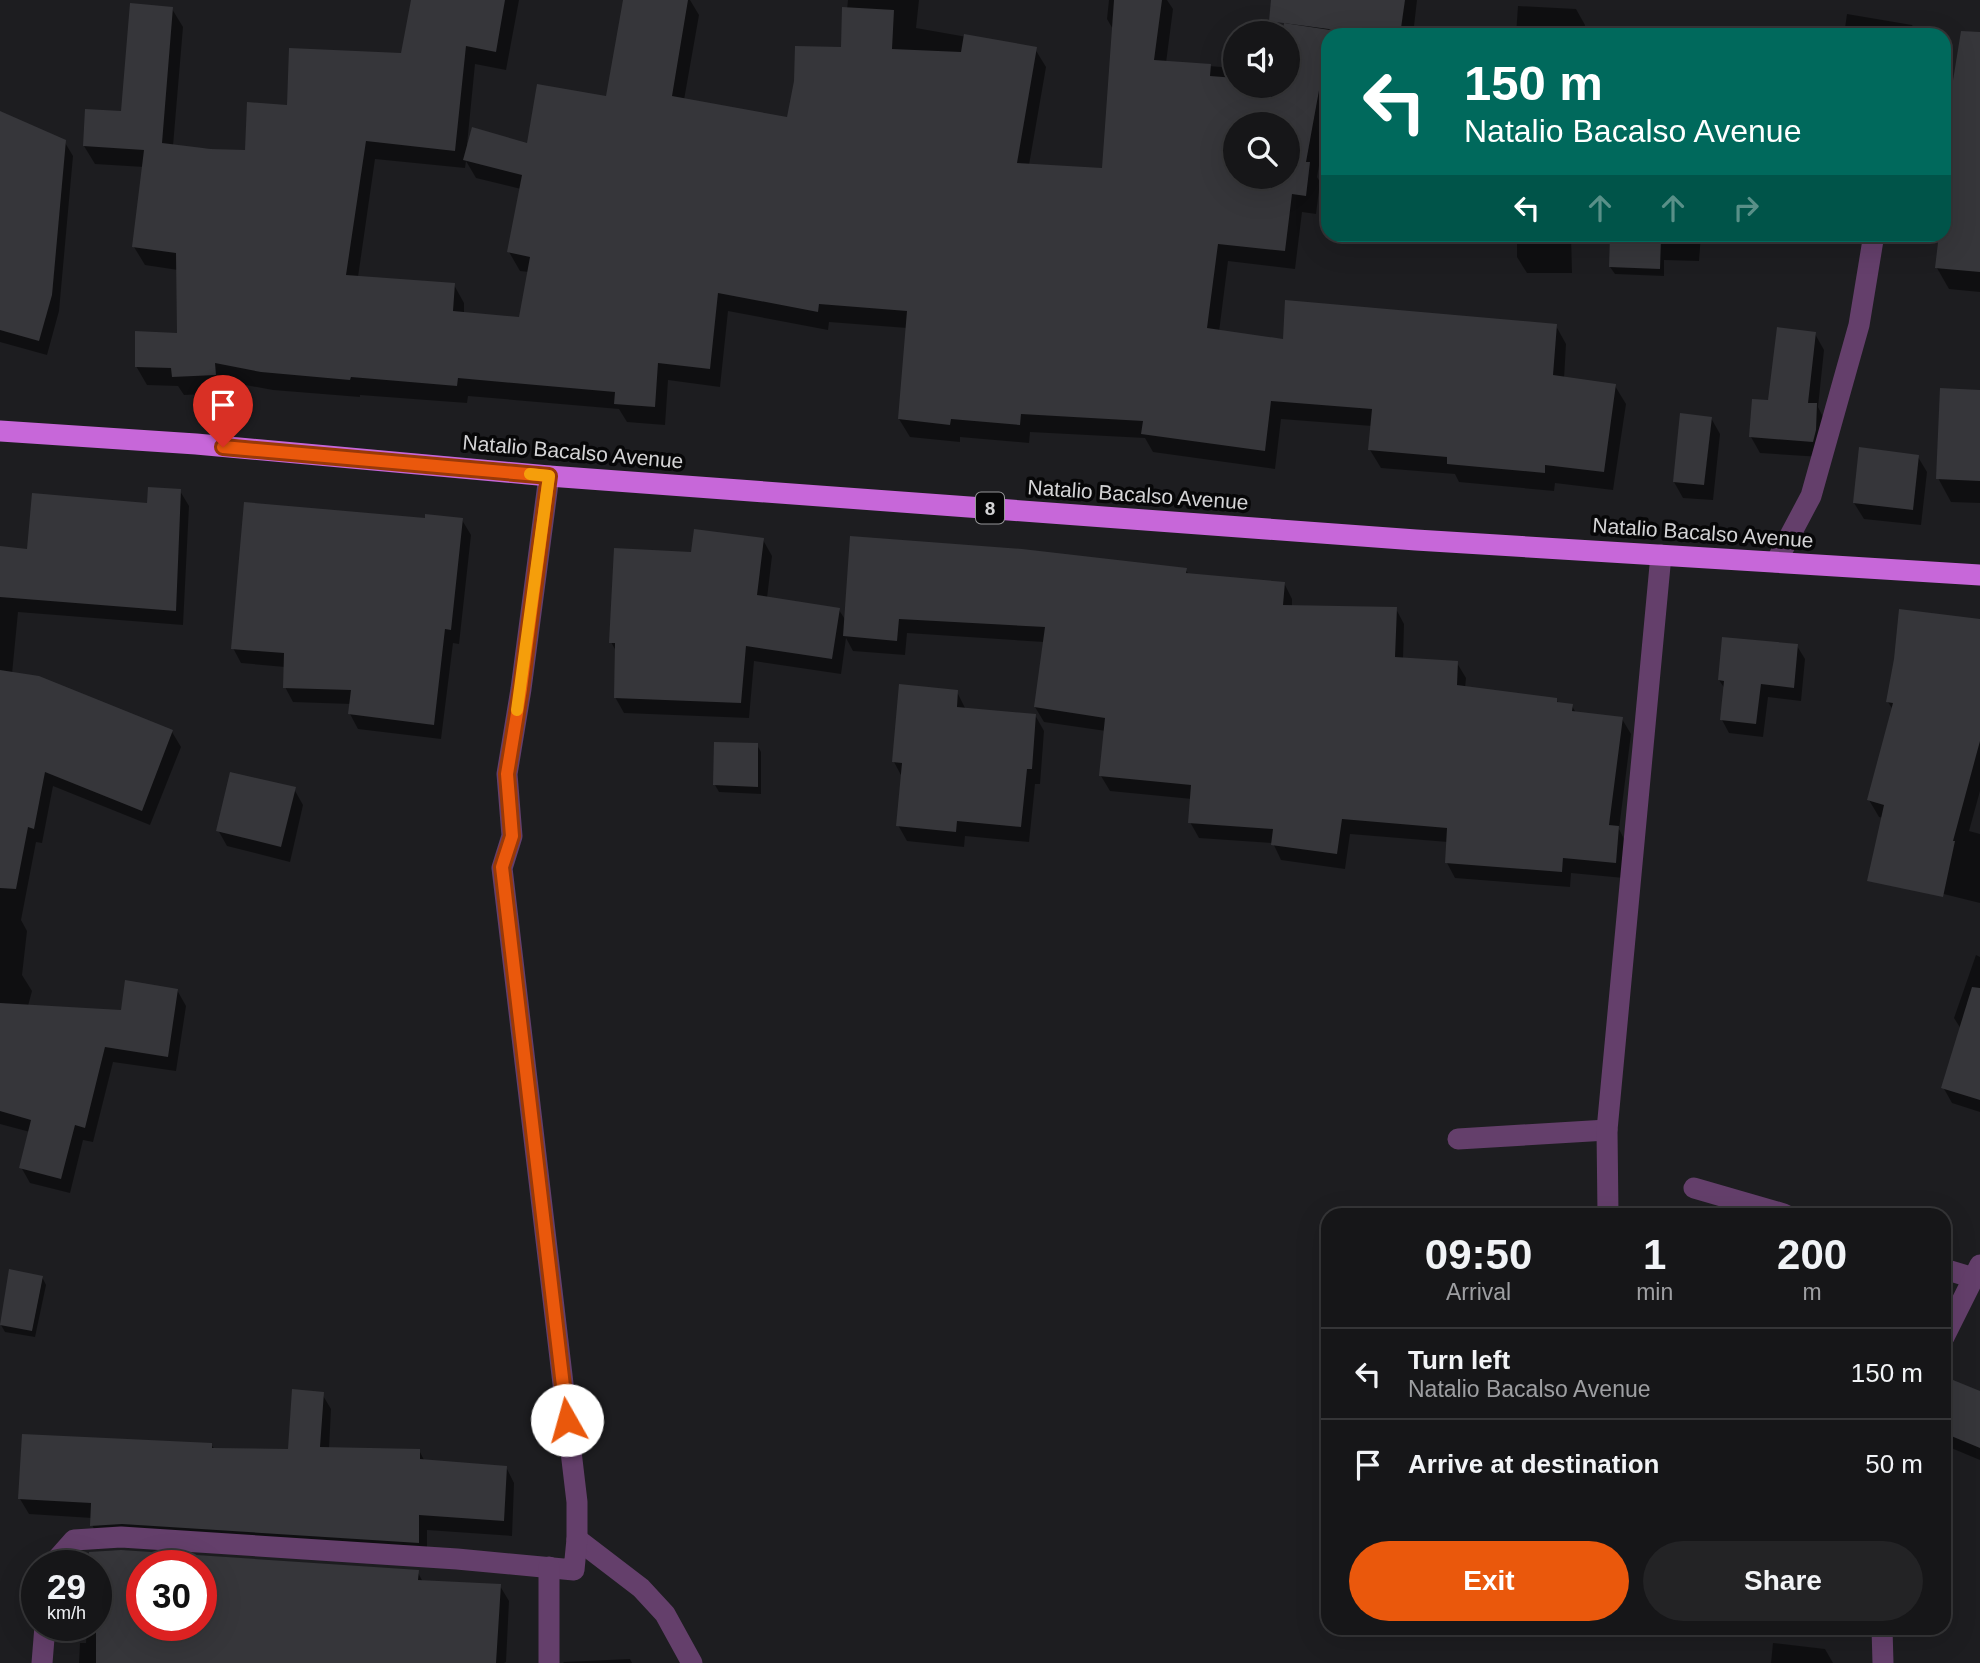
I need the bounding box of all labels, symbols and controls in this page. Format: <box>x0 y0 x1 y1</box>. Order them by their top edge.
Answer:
map controls <box>1223 21 1300 189</box>
button: sound <box>1223 21 1300 98</box>
icon: left <box>1349 56 1440 147</box>
text: 150 m <box>1464 56 1603 110</box>
button: search <box>1223 112 1300 189</box>
text: Natalio Bacalso Avenue <box>1464 113 1801 149</box>
icon: left <box>1508 189 1546 227</box>
icon: ahead <box>1581 189 1619 227</box>
icon: ahead <box>1654 189 1692 227</box>
icon: right <box>1727 189 1765 227</box>
pin <box>193 375 253 447</box>
icon: arrive <box>204 386 242 424</box>
street label: Natalio Bacalso Avenue <box>462 430 684 473</box>
street label: Natalio Bacalso Avenue <box>1027 475 1249 514</box>
road number: 8 <box>976 492 1004 524</box>
street label: Natalio Bacalso Avenue <box>1592 513 1814 552</box>
text: 09:50 <box>1425 1231 1532 1278</box>
text: 1 <box>1643 1231 1666 1278</box>
text: 200 <box>1777 1231 1847 1278</box>
text: Arrival <box>1446 1279 1511 1305</box>
text: min <box>1636 1279 1673 1305</box>
text: m <box>1803 1279 1822 1305</box>
text: Turn left <box>1408 1345 1510 1375</box>
icon: left <box>1349 1355 1387 1393</box>
text: 150 m <box>1851 1358 1923 1388</box>
text: Natalio Bacalso Avenue <box>1408 1376 1651 1402</box>
position arrow <box>530 1383 604 1457</box>
icon: arrive <box>1349 1446 1387 1484</box>
text: Arrive at destination <box>1408 1449 1659 1479</box>
text: 50 m <box>1865 1449 1923 1479</box>
button: Exit <box>1349 1541 1629 1621</box>
button: Share <box>1643 1541 1923 1621</box>
speed limit sign: 30 <box>126 1550 217 1641</box>
text: 29 <box>47 1567 86 1606</box>
text: km/h <box>47 1603 86 1623</box>

